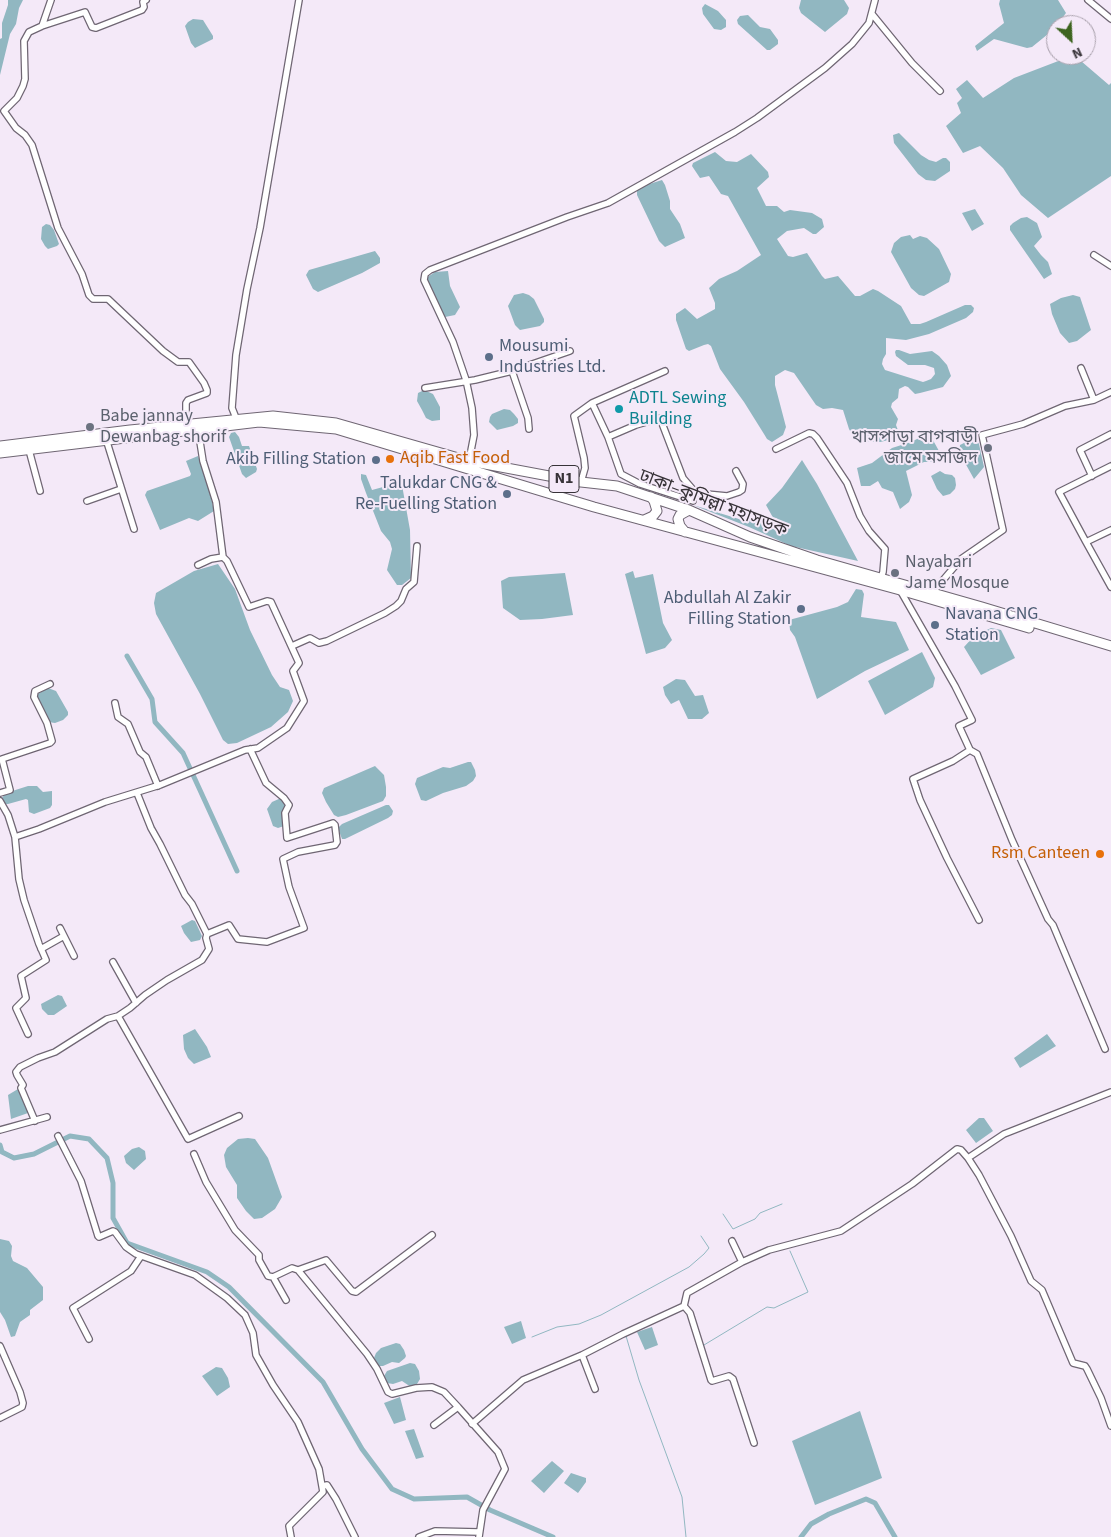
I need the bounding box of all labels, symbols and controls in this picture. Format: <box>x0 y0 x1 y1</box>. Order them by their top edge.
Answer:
north arrow <box>1046 15 1096 65</box>
text: N <box>1068 42 1085 64</box>
place label: Mousumi Industries Ltd. <box>499 336 606 378</box>
marker: Mousumi Industries Ltd. <box>483 351 495 363</box>
place label: ADTL Sewing Building <box>629 388 726 430</box>
marker: ADTL Sewing Building <box>613 403 625 415</box>
place label: Babe jannay Dewanbag shorif <box>100 406 226 448</box>
marker: Babe jannay Dewanbag shorif <box>84 421 96 433</box>
place label: খাসপাড়া বাগবাড়ী জামে মসজিদ <box>851 427 978 469</box>
marker: খাসপাড়া বাগবাড়ী জামে মসজিদ <box>982 442 994 454</box>
place label: Aqib Fast Food <box>400 448 510 470</box>
place label: Akib Filling Station <box>226 449 366 471</box>
marker: Aqib Fast Food <box>384 453 396 465</box>
marker: Akib Filling Station <box>370 454 382 466</box>
road number: N1 <box>549 466 579 492</box>
street label: ঢাকা–কুমিল্লা মহাসড়ক <box>636 466 790 542</box>
place label: Talukdar CNG & Re-Fuelling Station <box>355 473 497 516</box>
marker: Talukdar CNG & Re-Fuelling Station <box>501 488 513 500</box>
place label: Nayabari Jame Mosque <box>905 552 1009 594</box>
marker: Nayabari Jame Mosque <box>889 567 901 579</box>
place label: Abdullah Al Zakir Filling Station <box>664 588 791 630</box>
marker: Abdullah Al Zakir Filling Station <box>795 603 807 615</box>
place label: Navana CNG Station <box>945 604 1038 646</box>
marker: Navana CNG Station <box>929 619 941 631</box>
place label: Rsm Canteen <box>991 843 1090 865</box>
marker: Rsm Canteen <box>1094 848 1106 860</box>

